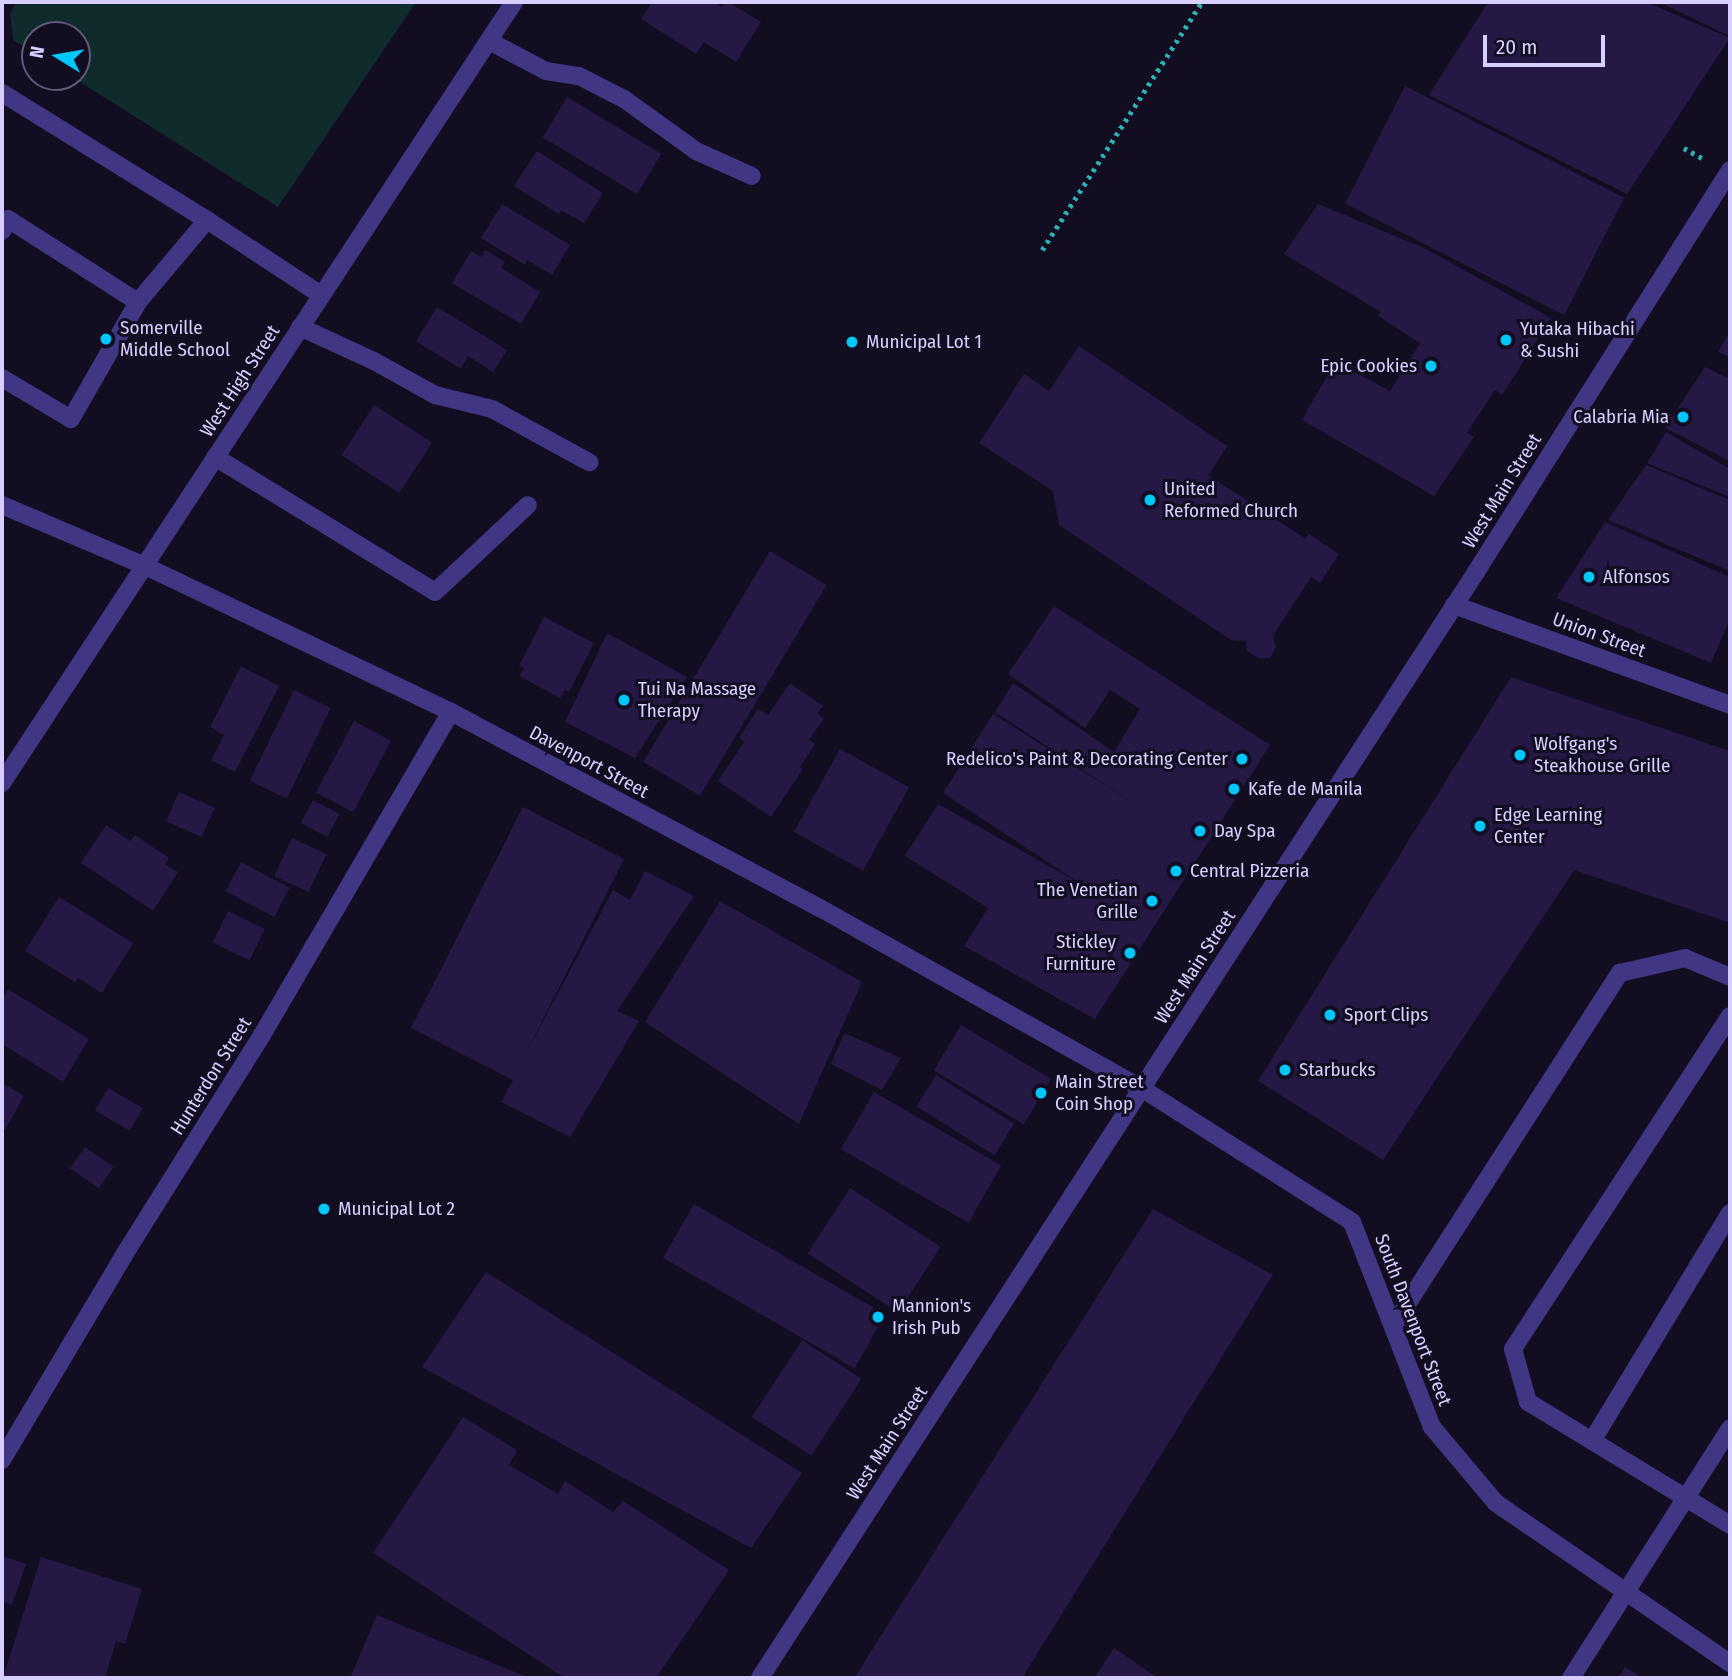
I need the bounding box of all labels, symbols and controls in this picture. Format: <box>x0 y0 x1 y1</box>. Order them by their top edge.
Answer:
north arrow <box>21 21 91 91</box>
scale bar <box>1487 21 1610 65</box>
text: 20 m <box>1496 34 1537 60</box>
text: N <box>24 45 49 60</box>
place label: Somerville Middle School <box>120 317 230 361</box>
place label: Yutaka Hibachi & Sushi <box>1520 318 1635 362</box>
street label: West High Street <box>195 321 285 441</box>
marker: Somerville Middle School <box>98 331 114 347</box>
place label: Municipal Lot 1 <box>866 331 982 353</box>
marker: Yutaka Hibachi & Sushi <box>1498 332 1514 348</box>
marker: Municipal Lot 1 <box>844 334 860 350</box>
place label: Epic Cookies <box>1320 355 1417 377</box>
marker: Epic Cookies <box>1423 358 1439 374</box>
place label: Calabria Mia <box>1573 406 1669 428</box>
marker: Calabria Mia <box>1675 409 1691 425</box>
street label: West Main Street <box>1458 429 1546 553</box>
place label: United Reformed Church <box>1164 478 1298 522</box>
marker: United Reformed Church <box>1142 492 1158 508</box>
place label: Alfonsos <box>1603 566 1670 588</box>
marker: Alfonsos <box>1581 569 1597 585</box>
street label: Union Street <box>1549 608 1649 662</box>
place label: Tui Na Massage Therapy <box>638 678 756 722</box>
marker: Tui Na Massage Therapy <box>616 692 632 708</box>
street label: Davenport Street <box>525 721 653 803</box>
place label: Wolfgang's Steakhouse Grille <box>1534 733 1670 777</box>
marker: Wolfgang's Steakhouse Grille <box>1512 747 1528 763</box>
place label: Redelico's Paint & Decorating Center <box>946 748 1228 770</box>
marker: Redelico's Paint & Decorating Center <box>1234 751 1250 767</box>
place label: Kafe de Manila <box>1248 778 1363 800</box>
marker: Kafe de Manila <box>1226 781 1242 797</box>
place label: Edge Learning Center <box>1494 804 1602 848</box>
marker: Edge Learning Center <box>1472 818 1488 834</box>
place label: Day Spa <box>1214 820 1275 842</box>
marker: Day Spa <box>1192 823 1208 839</box>
place label: Central Pizzeria <box>1190 860 1309 882</box>
marker: Central Pizzeria <box>1168 863 1184 879</box>
place label: The Venetian Grille <box>1037 879 1138 923</box>
marker: The Venetian Grille <box>1144 893 1160 909</box>
street label: West Main Street <box>1150 906 1240 1028</box>
place label: Stickley Furniture <box>1045 931 1116 975</box>
marker: Stickley Furniture <box>1122 945 1138 961</box>
place label: Sport Clips <box>1344 1004 1428 1026</box>
marker: Sport Clips <box>1322 1007 1338 1023</box>
street label: Hunterdon Street <box>166 1013 256 1139</box>
place label: Starbucks <box>1299 1059 1375 1081</box>
marker: Starbucks <box>1277 1062 1293 1078</box>
place label: Main Street Coin Shop <box>1055 1071 1144 1115</box>
marker: Main Street Coin Shop <box>1033 1085 1049 1101</box>
place label: Municipal Lot 2 <box>338 1198 455 1220</box>
marker: Municipal Lot 2 <box>316 1201 332 1217</box>
street label: South Davenport Street <box>1370 1231 1456 1409</box>
place label: Mannion's Irish Pub <box>892 1295 971 1339</box>
marker: Mannion's Irish Pub <box>870 1309 886 1325</box>
street label: West Main Street <box>842 1382 932 1504</box>

